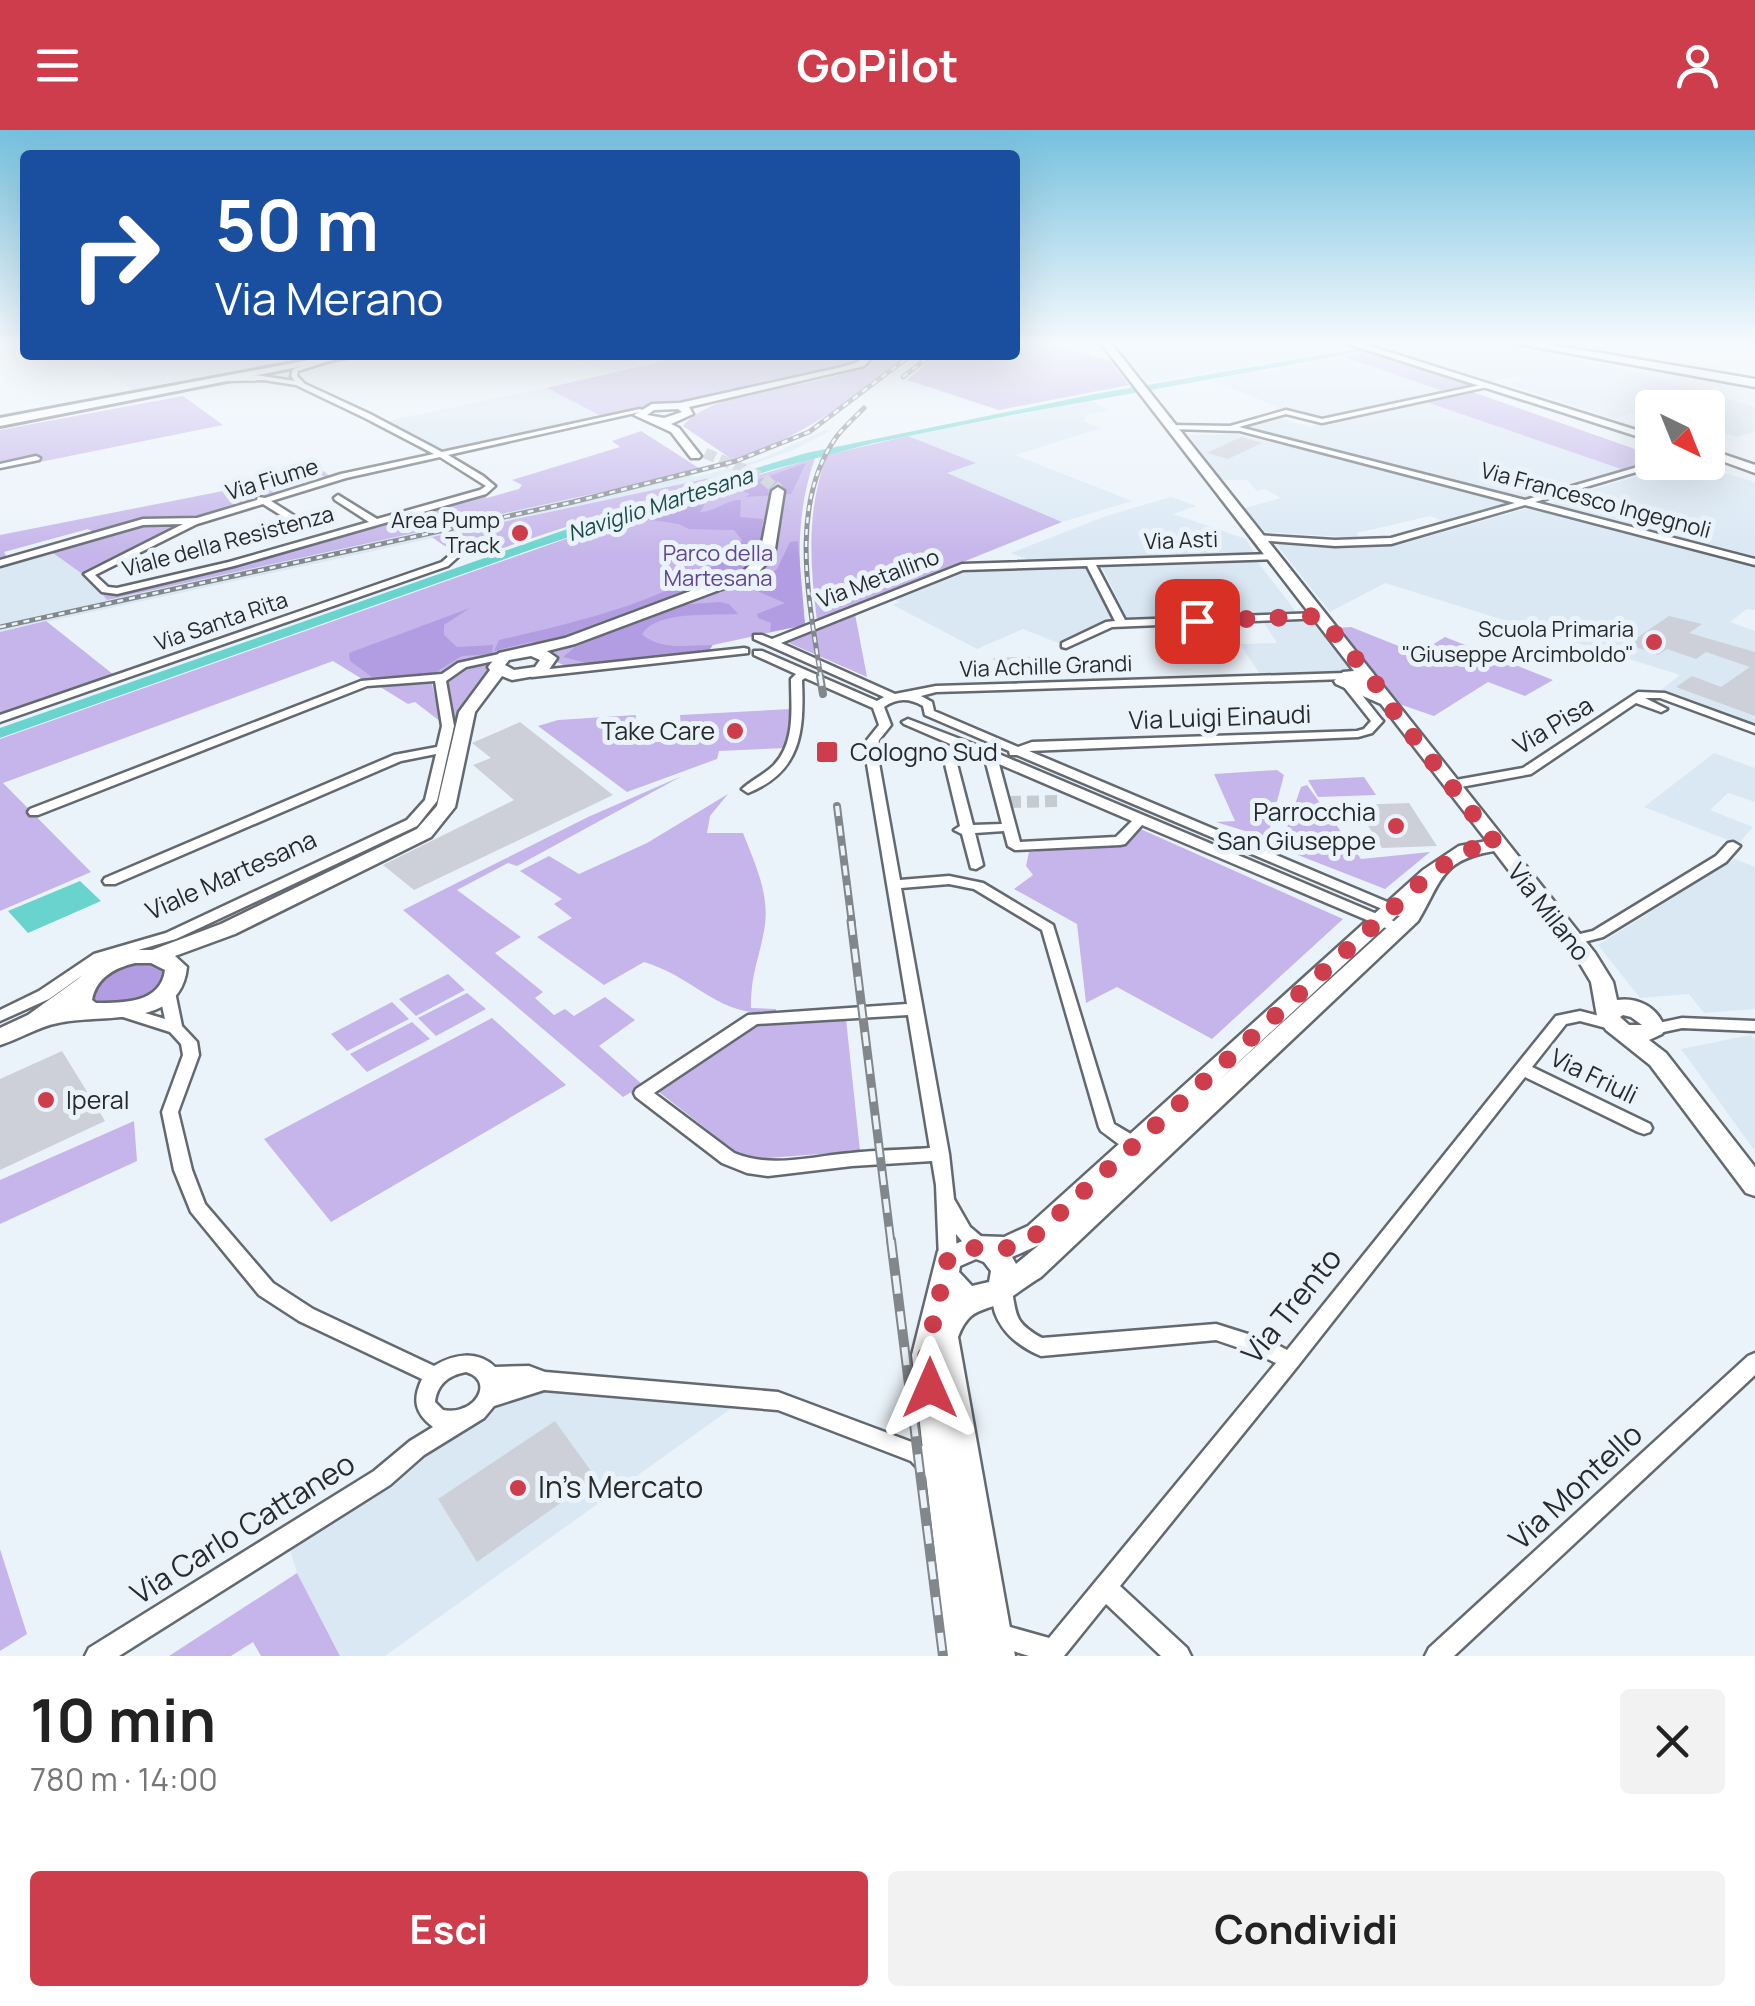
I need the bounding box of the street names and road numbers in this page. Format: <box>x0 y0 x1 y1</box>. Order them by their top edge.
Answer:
street label: Via Fiume <box>222 451 322 507</box>
street label: Via Francesco Ingegnoli <box>1478 455 1714 545</box>
street label: Viale della Resistenza <box>119 498 337 584</box>
street label: Via Asti <box>1143 524 1219 556</box>
street label: Via Metallino <box>813 541 943 615</box>
street label: Via Santa Rita <box>150 584 292 658</box>
street label: Via Achille Grandi <box>959 648 1133 684</box>
street label: Via Pisa <box>1506 687 1599 762</box>
street label: Via Luigi Einaudi <box>1128 696 1312 737</box>
street label: Viale Martesana <box>140 821 322 928</box>
street label: Via Milano <box>1500 855 1599 968</box>
street label: Via Friuli <box>1545 1039 1644 1112</box>
street label: Via Trento <box>1231 1238 1350 1372</box>
street label: Via Montello <box>1499 1413 1651 1558</box>
street label: Via Carlo Cattaneo <box>122 1442 362 1613</box>

